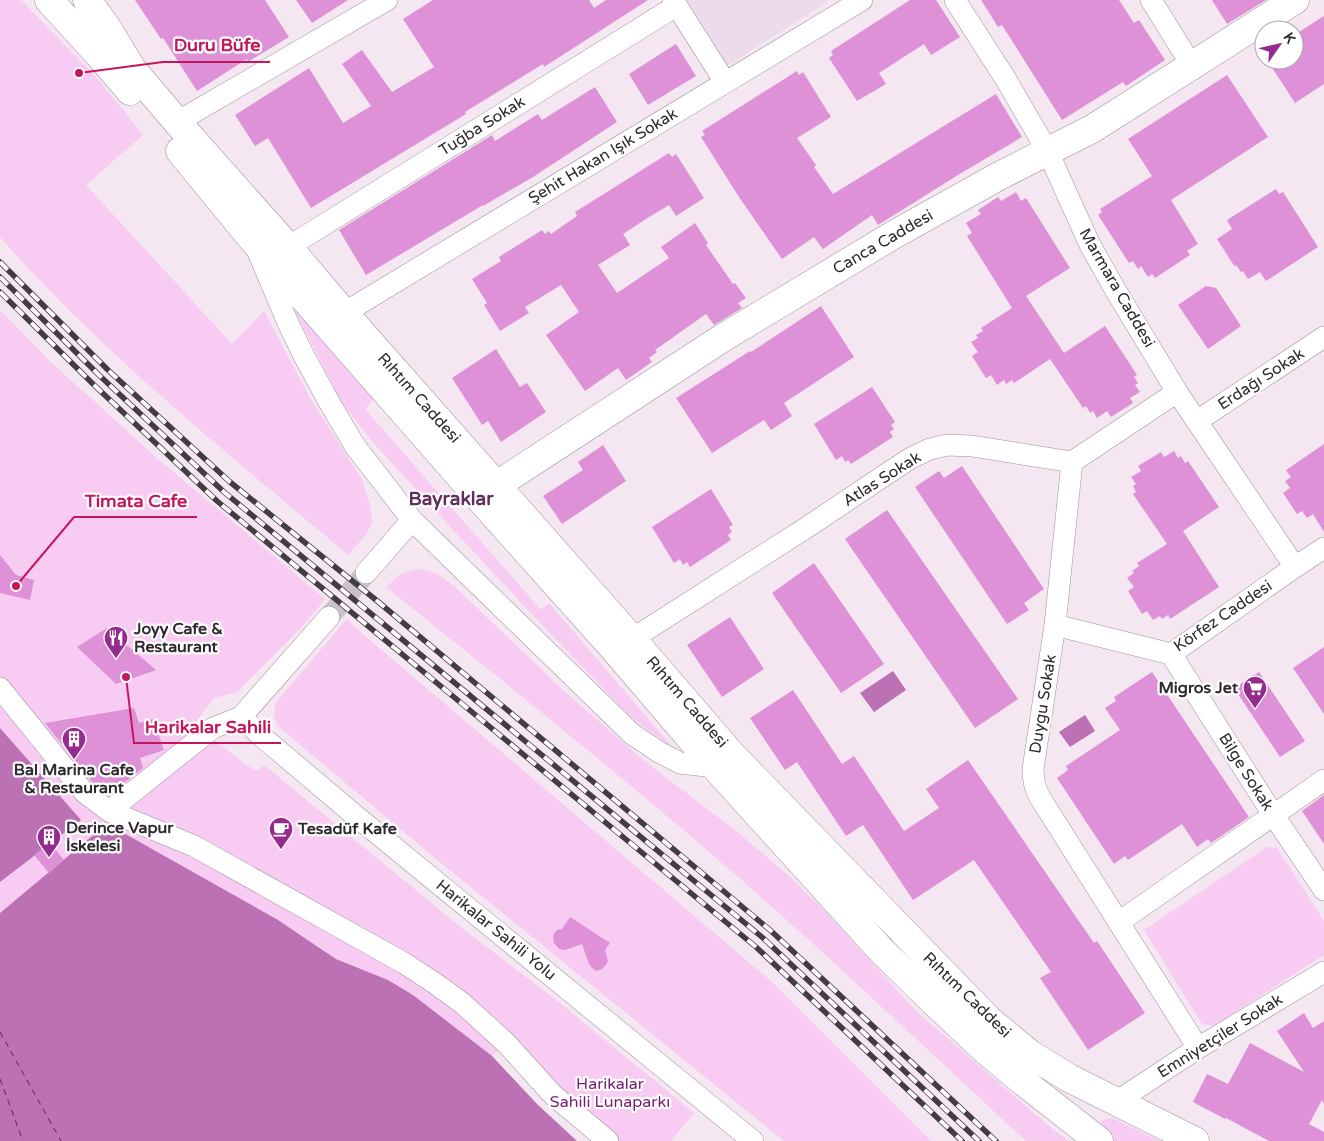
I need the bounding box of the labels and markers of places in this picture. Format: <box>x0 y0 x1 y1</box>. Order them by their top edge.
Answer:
callout: Duru Büfe <box>163 29 270 62</box>
callout: Timata Cafe <box>74 484 197 517</box>
place label: Joyy Cafe & Restaurant <box>133 619 223 657</box>
restaurant icon: Joyy Cafe & Restaurant <box>103 625 129 659</box>
supermarket icon: Migros Jet <box>1242 675 1268 709</box>
place label: Migros Jet <box>1159 678 1239 698</box>
callout: Harikalar Sahili <box>134 710 281 743</box>
building icon: Bal Marina Cafe & Restaurant <box>61 726 87 760</box>
place label: Bal Marina Cafe & Restaurant <box>14 760 134 798</box>
cafe icon: Tesadüf Kafe <box>268 816 294 850</box>
place label: Derince Vapur İskelesi <box>66 818 174 856</box>
place label: Tesadüf Kafe <box>297 819 397 839</box>
building icon: Derince Vapur İskelesi <box>36 824 62 858</box>

